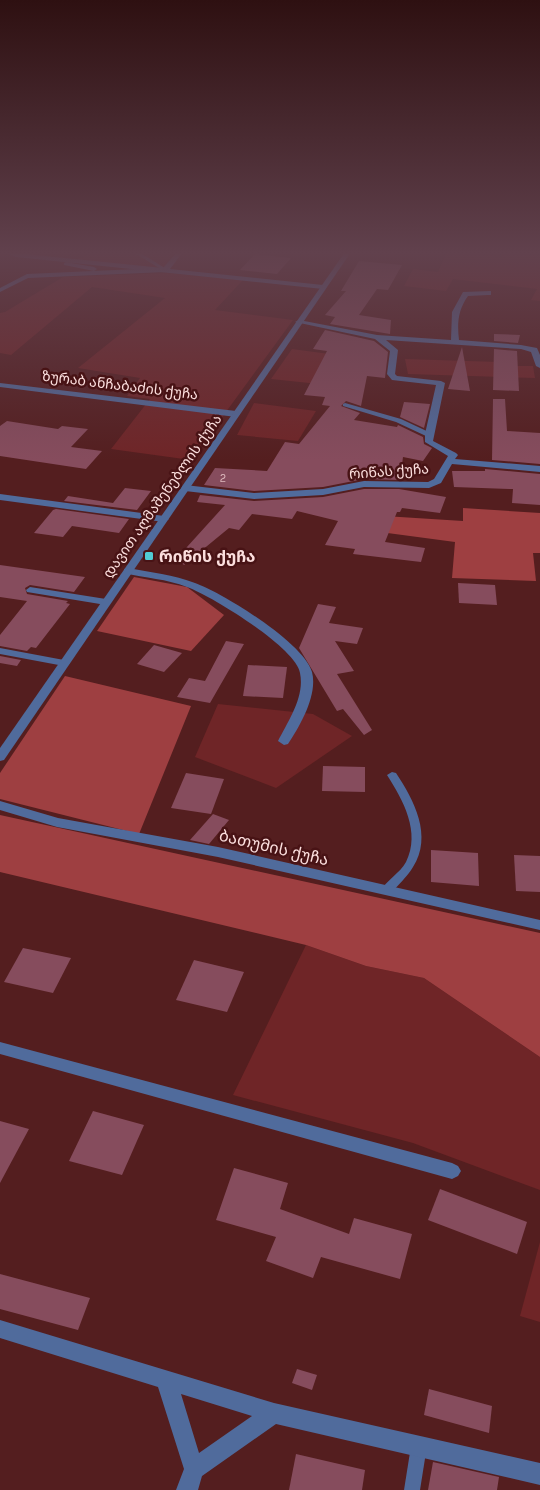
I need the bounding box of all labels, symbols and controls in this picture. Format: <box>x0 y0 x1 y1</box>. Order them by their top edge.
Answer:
street label: ზურაბ ანჩაბაძის ქუჩა <box>41 367 199 404</box>
street label: დავით აღმაშენებლის ქუჩა <box>99 411 225 581</box>
street label: რიწას ქუჩა <box>349 460 429 483</box>
house number: 2 <box>220 472 226 485</box>
place label: რიწის ქუჩა <box>159 547 255 566</box>
marker: რიწის ქუჩა <box>143 550 155 562</box>
street label: ბათუმის ქუჩა <box>217 826 330 869</box>

